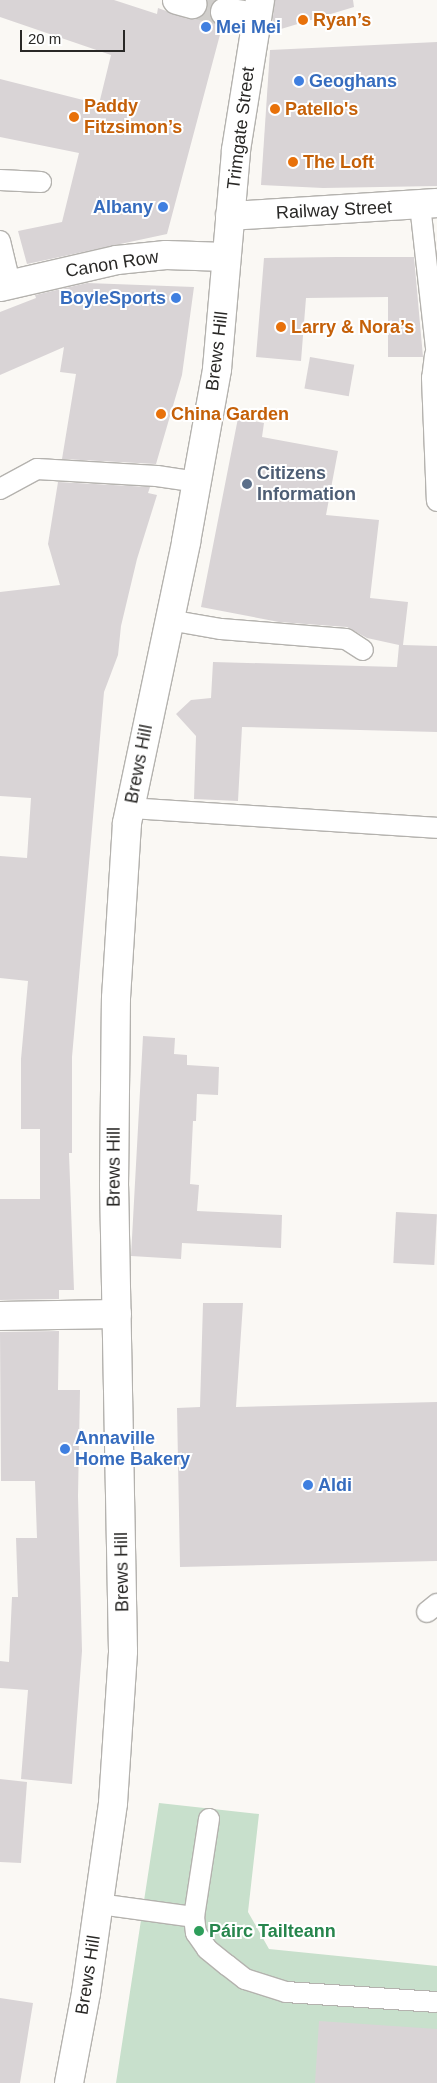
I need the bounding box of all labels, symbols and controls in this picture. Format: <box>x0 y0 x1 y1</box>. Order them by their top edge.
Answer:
place label: Ryan’s <box>313 9 371 31</box>
marker: Ryan’s <box>297 14 309 26</box>
place label: Mei Mei <box>216 16 281 38</box>
scale bar <box>22 20 128 52</box>
marker: Mei Mei <box>200 21 212 33</box>
text: 20 m <box>28 30 61 47</box>
street label: Trimgate Street <box>223 65 259 191</box>
place label: Geoghans <box>309 70 397 92</box>
marker: Geoghans <box>293 75 305 87</box>
place label: Paddy Fitzsimon’s <box>84 96 182 138</box>
place label: Patello's <box>285 98 358 120</box>
marker: Patello's <box>269 103 281 115</box>
marker: Paddy Fitzsimon’s <box>68 111 80 123</box>
place label: The Loft <box>303 151 374 173</box>
marker: The Loft <box>287 156 299 168</box>
place label: Albany <box>93 196 153 218</box>
street label: Railway Street <box>275 196 393 224</box>
marker: Albany <box>157 201 169 213</box>
street label: Canon Row <box>64 246 160 282</box>
place label: BoyleSports <box>60 287 166 309</box>
marker: BoyleSports <box>170 292 182 304</box>
street label: Brews Hill <box>201 310 233 392</box>
place label: Larry & Nora’s <box>291 316 414 338</box>
marker: Larry & Nora’s <box>275 321 287 333</box>
place label: China Garden <box>171 403 289 425</box>
marker: China Garden <box>155 408 167 420</box>
place label: Citizens Information <box>257 463 356 506</box>
marker: Citizens Information <box>241 478 253 490</box>
street label: Brews Hill <box>121 723 157 805</box>
street label: Brews Hill <box>103 1127 125 1207</box>
place label: Annaville Home Bakery <box>75 1428 190 1470</box>
marker: Annaville Home Bakery <box>59 1443 71 1455</box>
place label: Aldi <box>318 1474 352 1496</box>
marker: Aldi <box>302 1479 314 1491</box>
street label: Brews Hill <box>111 1532 133 1612</box>
place label: Páirc Tailteann <box>209 1920 336 1942</box>
marker: Páirc Tailteann <box>193 1925 205 1937</box>
street label: Brews Hill <box>71 1934 105 2016</box>

